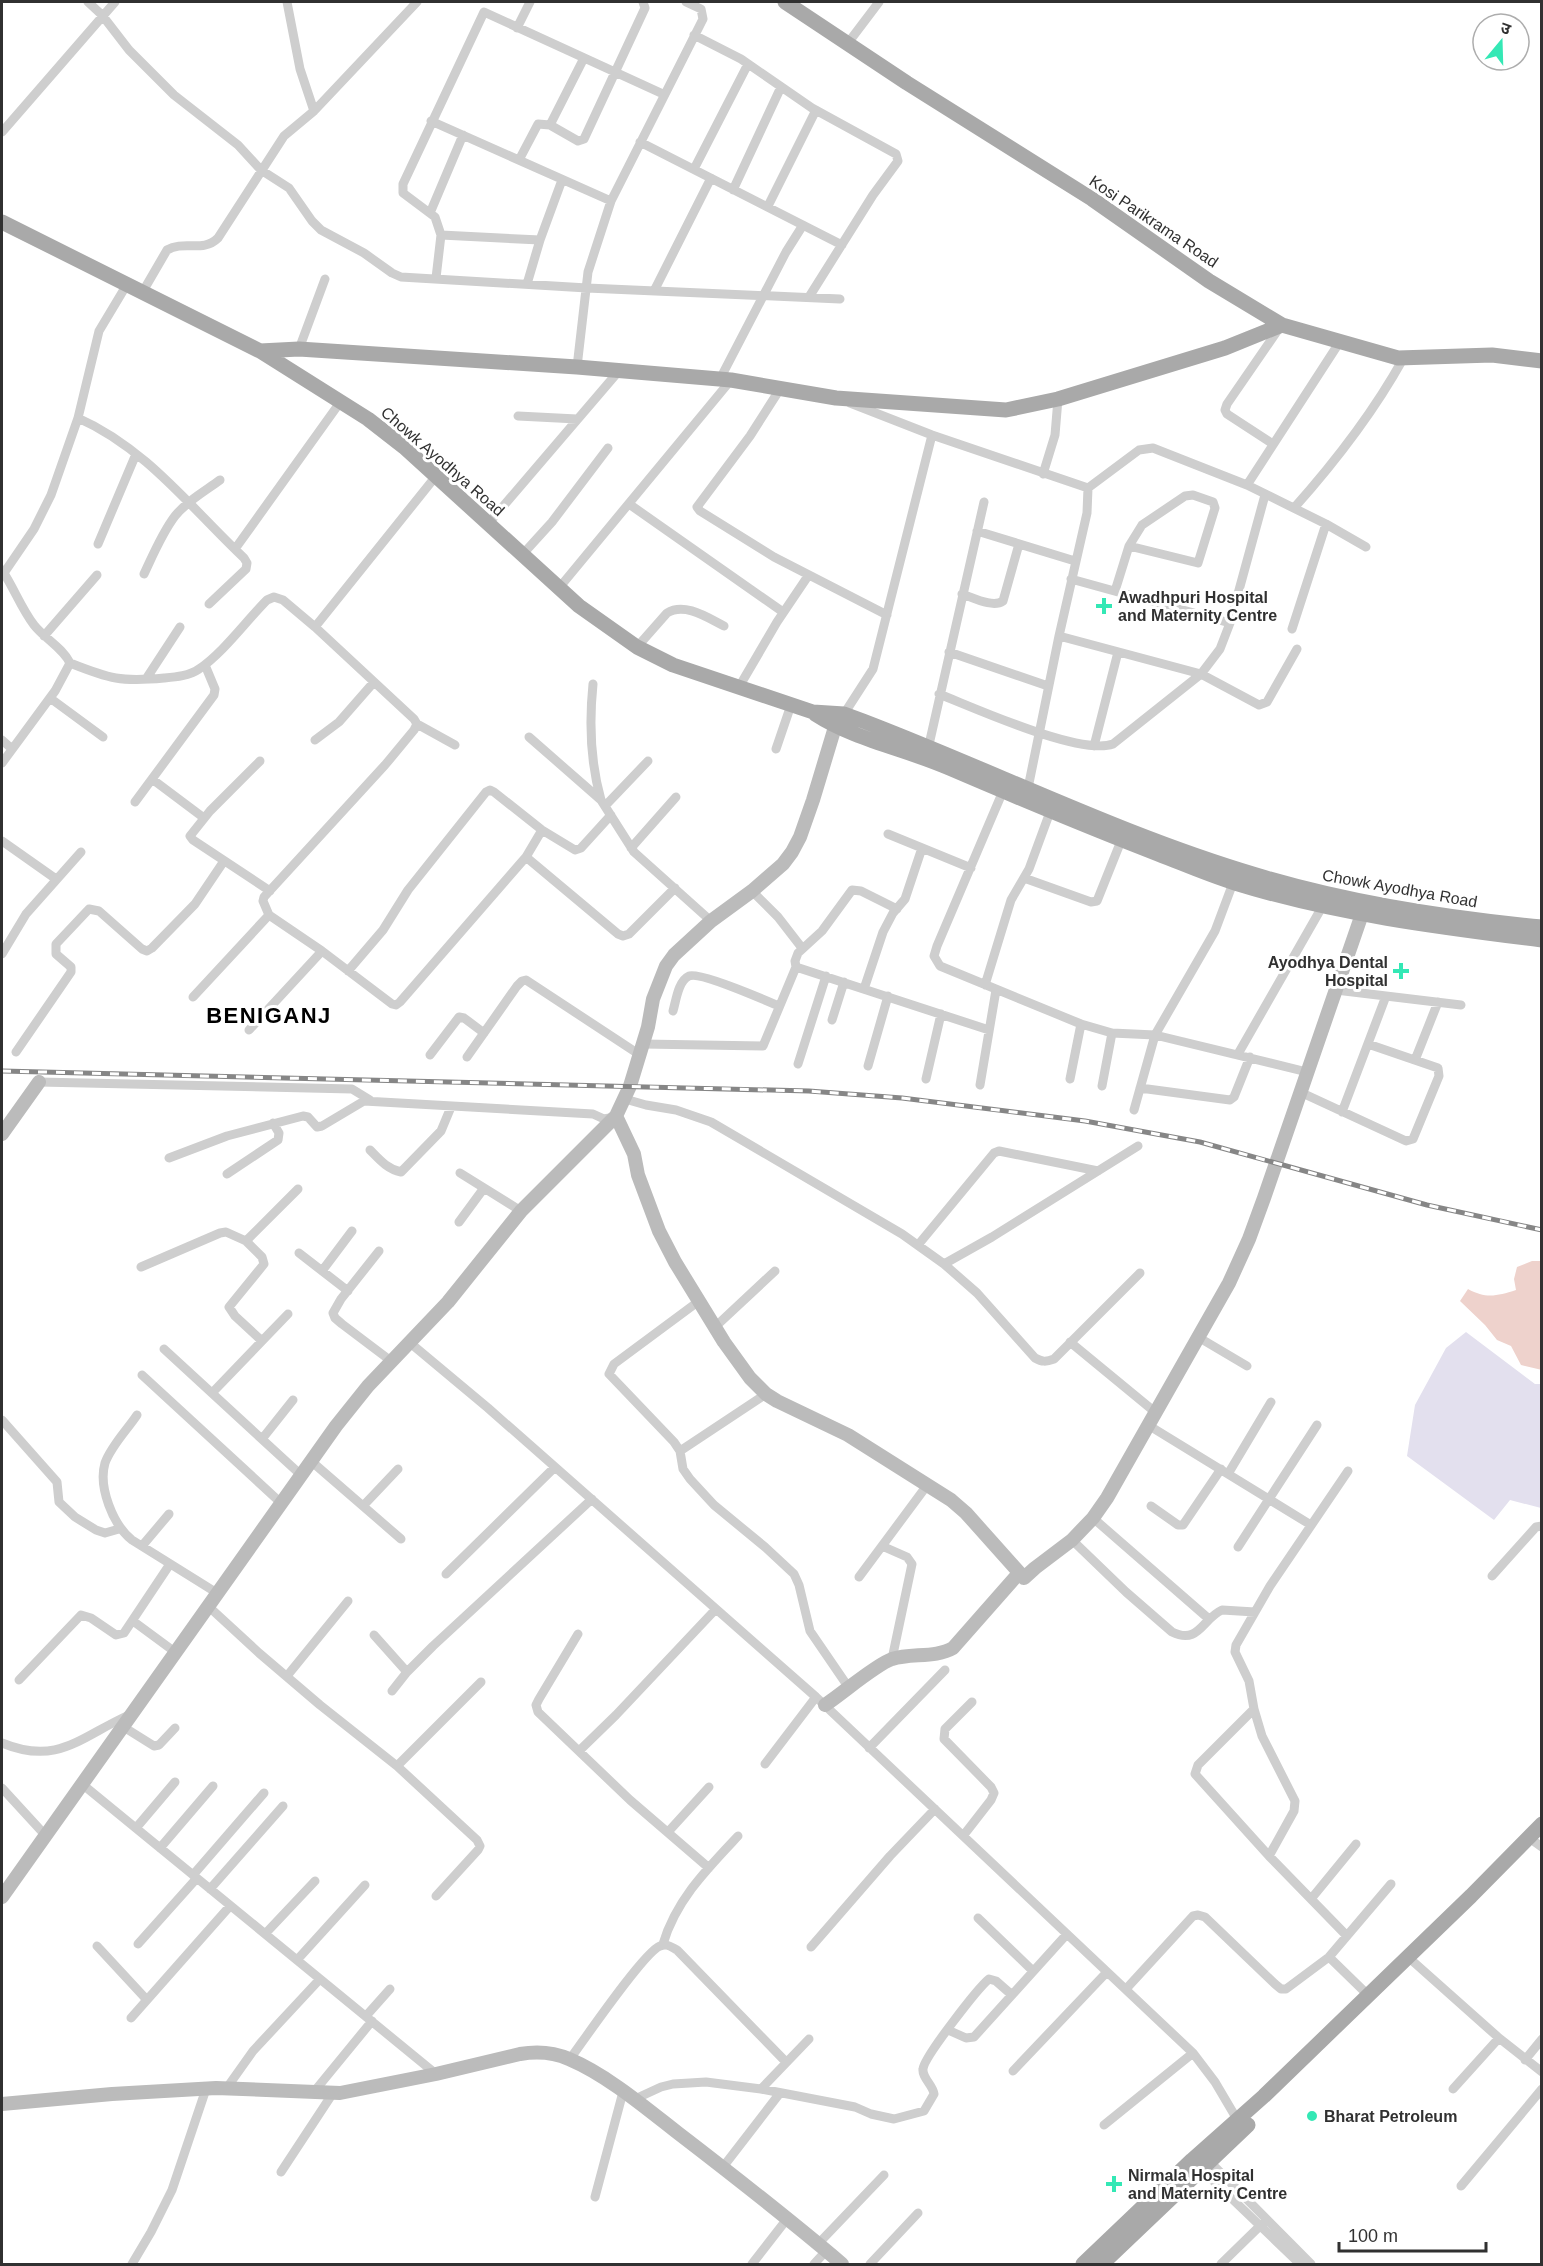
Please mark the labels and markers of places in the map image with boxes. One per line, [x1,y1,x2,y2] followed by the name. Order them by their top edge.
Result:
[1118,589,1277,624] place label: Awadhpuri Hospital and Maternity Centre
[1095,597,1113,615] marker: Awadhpuri Hospital and Maternity Centre
[1268,954,1388,989] place label: Ayodhya Dental Hospital
[1392,962,1410,980] marker: Ayodhya Dental Hospital
[1324,2108,1457,2125] place label: Bharat Petroleum
[1305,2109,1319,2123] marker: Bharat Petroleum
[1128,2167,1287,2202] place label: Nirmala Hospital and Maternity Centre
[1105,2175,1123,2193] marker: Nirmala Hospital and Maternity Centre

